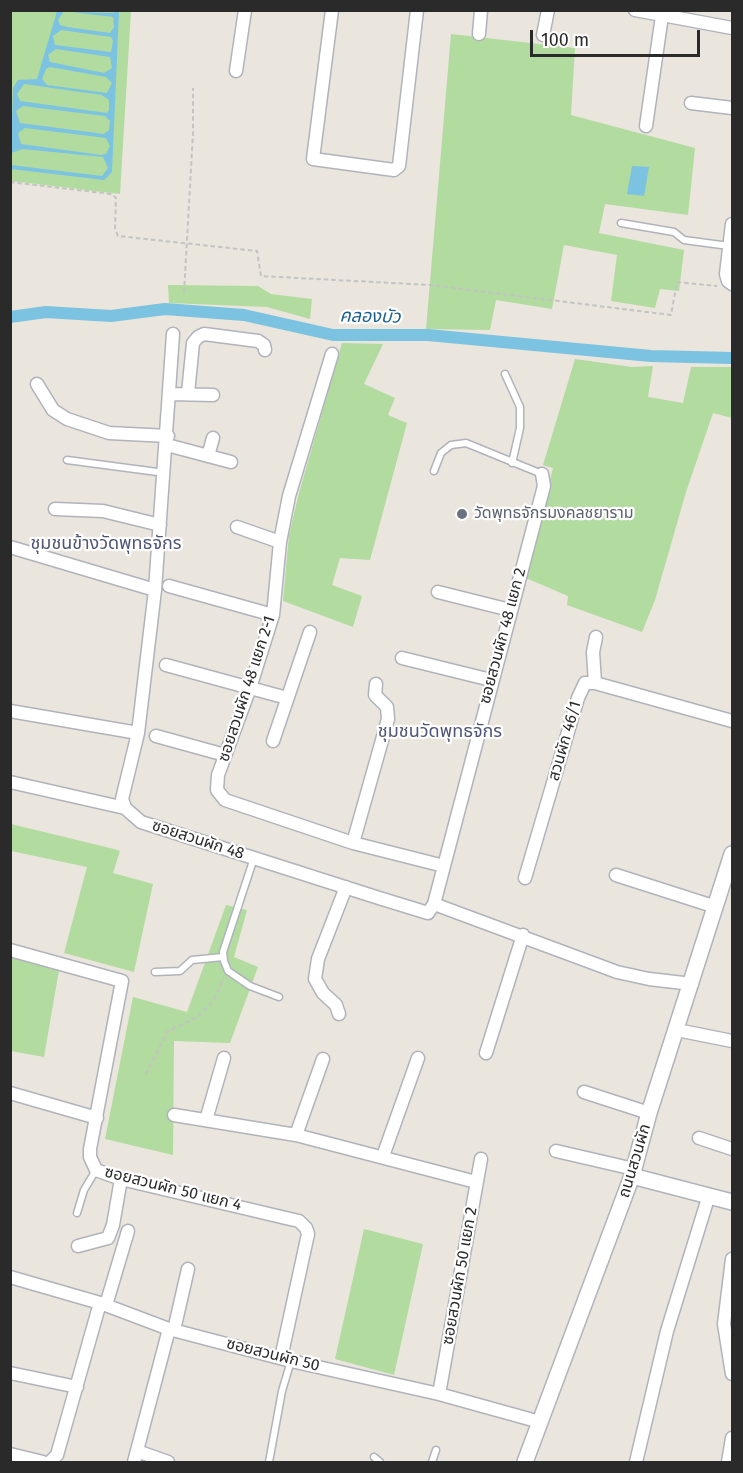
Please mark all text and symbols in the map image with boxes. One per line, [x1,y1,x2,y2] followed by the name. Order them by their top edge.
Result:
[533,18,702,56] scale bar
[541,29,589,51] text: 100 m
[339,306,401,328] water label: คลองบัว
[474,504,634,524] place label: วัดพุทธจักรมงคลชยาราม
[455,507,469,521] marker: วัดพุทธจักรมงคลชยาราม
[30,533,182,555] district label: ชุมชนข้างวัดพุทธจักร
[476,566,530,706] street label: ซอยสวนผัก 48 แยก 2
[214,614,280,764] street label: ซอยสวนผัก 48 แยก 2-1
[544,699,586,783] street label: สวนผัก 46/1
[378,721,502,743] district label: ชุมชนวัดพุทธจักร
[149,816,247,864] street label: ซอยสวนผัก 48
[615,1122,655,1200] street label: ถนนสวนผัก
[103,1163,243,1215] street label: ซอยสวนผัก 50 แยก 4
[438,1206,482,1346] street label: ซอยสวนผัก 50 แยก 2
[224,1334,322,1376] street label: ซอยสวนผัก 50

